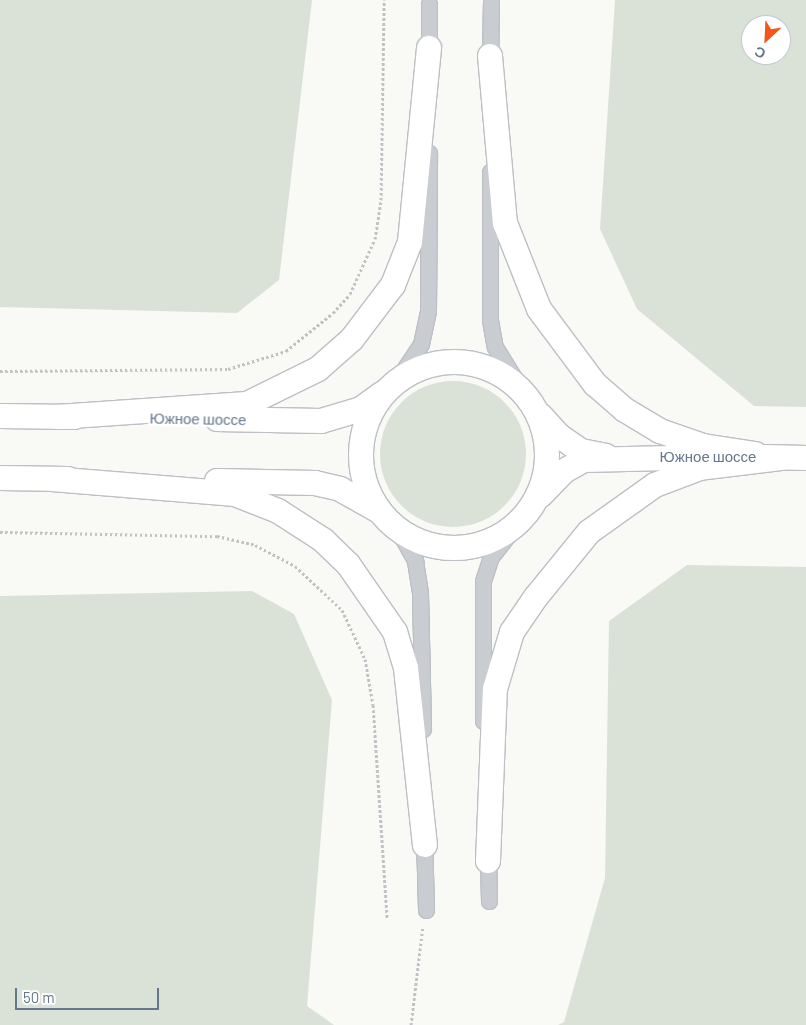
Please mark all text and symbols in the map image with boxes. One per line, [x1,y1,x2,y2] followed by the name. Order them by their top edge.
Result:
[741,15,791,65] north arrow
[752,43,768,63] text: С
[149,409,247,429] street label: Южное шоссе
[660,448,756,466] street label: Южное шоссе
[18,978,161,1010] scale bar
[23,988,55,1006] text: 50 m

